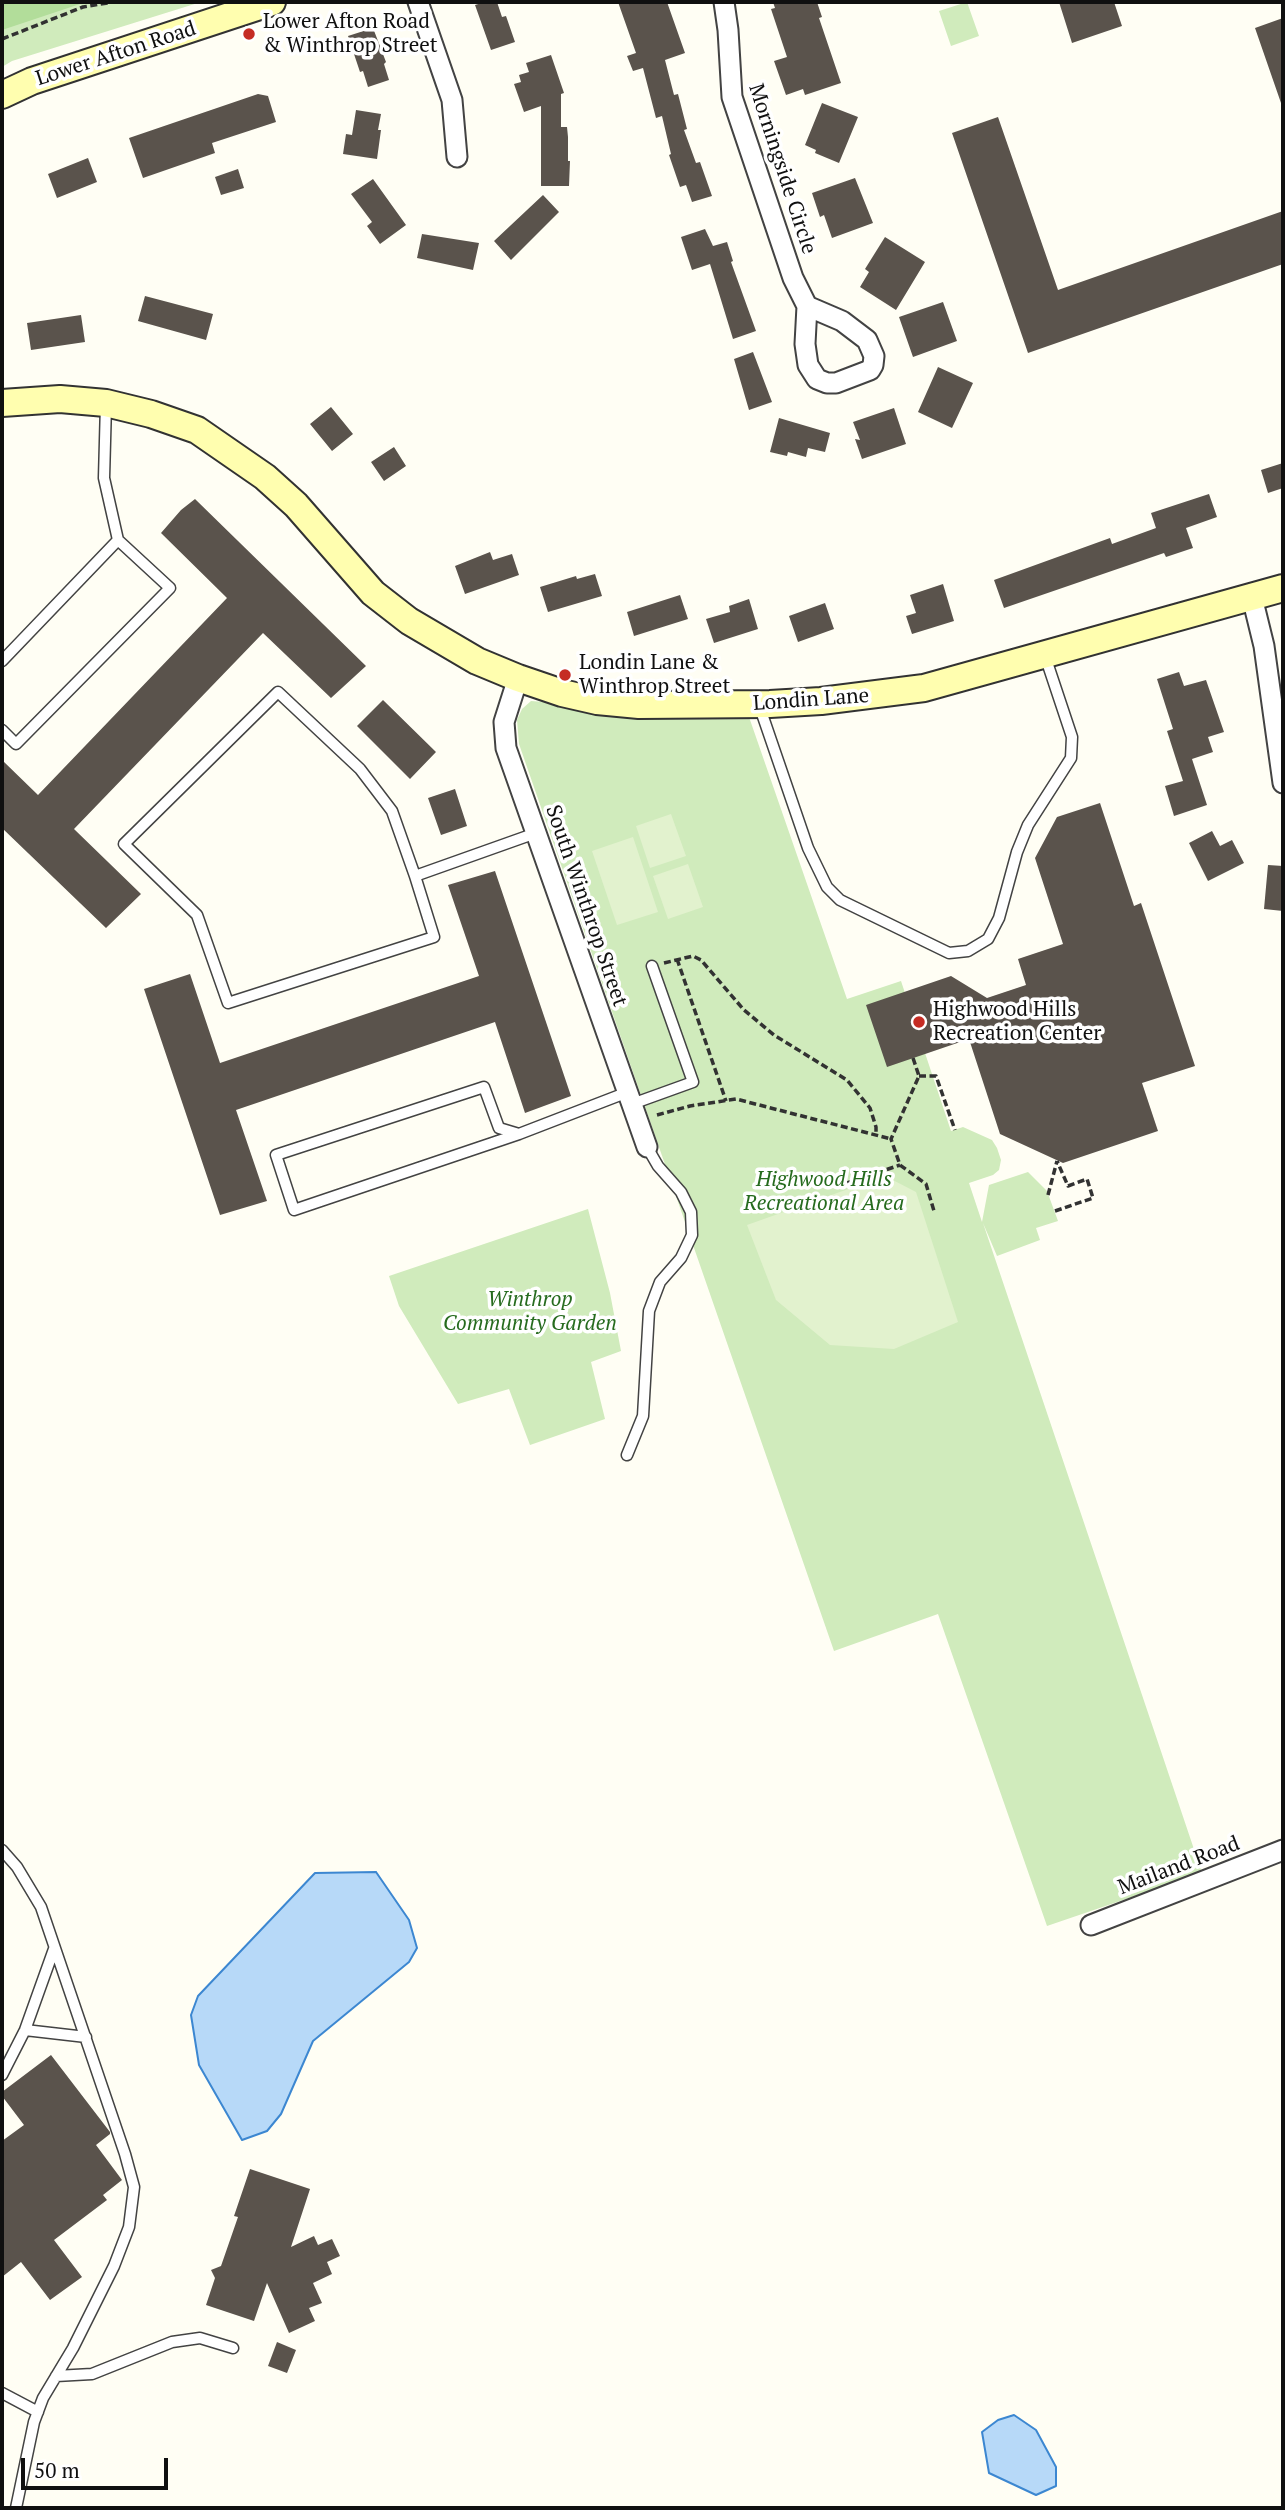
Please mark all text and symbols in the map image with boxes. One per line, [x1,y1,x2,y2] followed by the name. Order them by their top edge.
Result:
[263,9,438,59] place label: Lower Afton Road & Winthrop Street
[33,16,199,92] street label: Lower Afton Road
[241,26,257,42] marker: Lower Afton Road & Winthrop Street
[743,81,821,257] street label: Morningside Circle
[579,650,730,700] place label: Londin Lane & Winthrop Street
[557,667,573,683] marker: Londin Lane & Winthrop Street
[752,683,870,717] street label: Londin Lane
[540,802,632,1010] street label: South Winthrop Street
[933,997,1101,1047] place label: Highwood Hills Recreation Center
[911,1014,927,1030] marker: Highwood Hills Recreation Center
[744,1167,904,1217] park label: Highwood Hills Recreational Area
[443,1287,617,1337] park label: Winthrop Community Garden
[1115,1831,1243,1901] street label: Mailand Road
[24,2444,172,2488] scale bar
[34,2456,80,2484] text: 50 m

